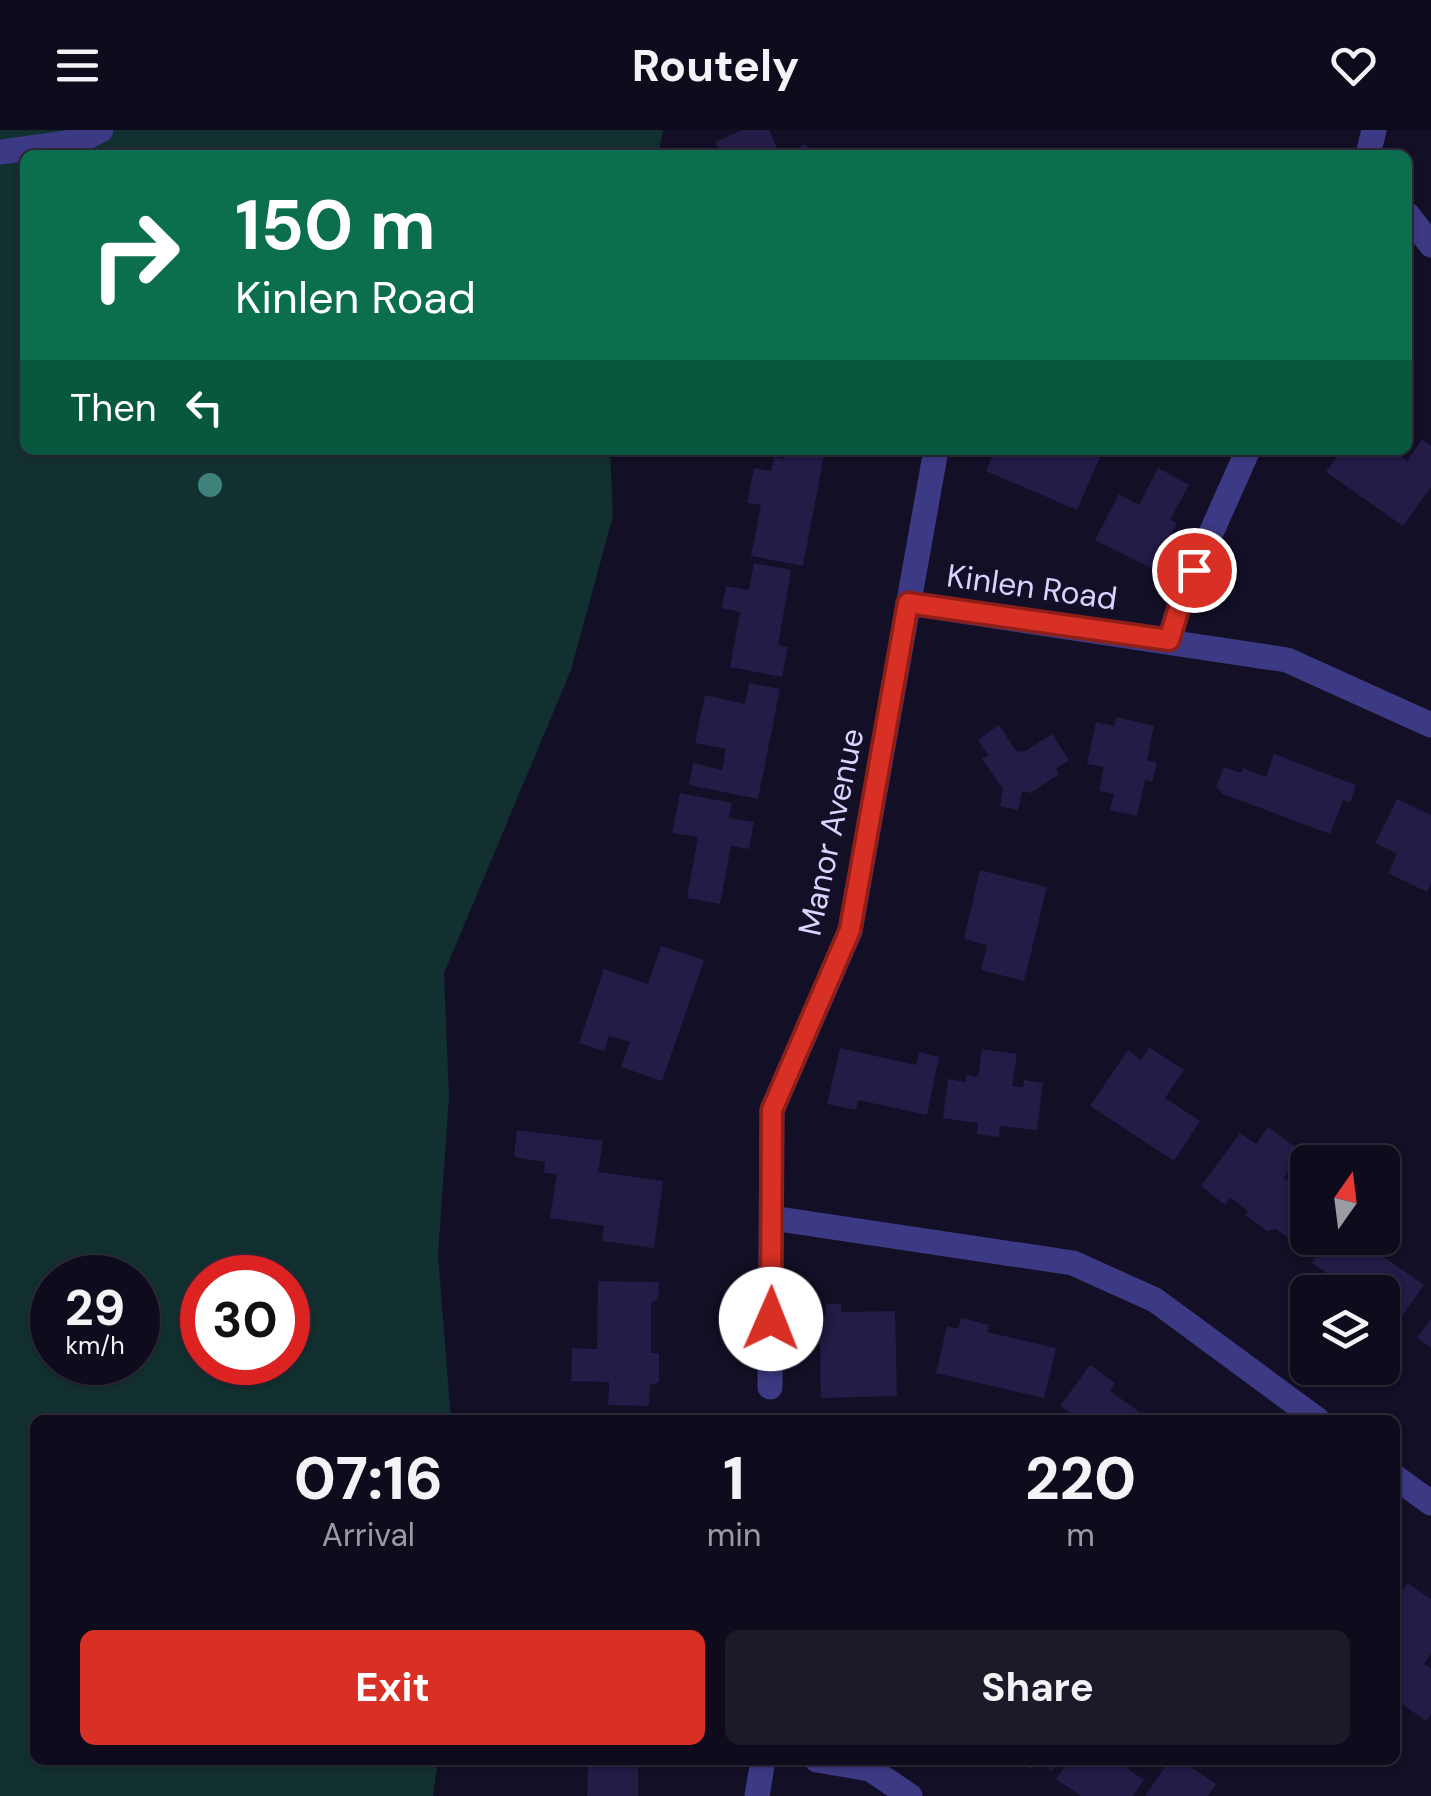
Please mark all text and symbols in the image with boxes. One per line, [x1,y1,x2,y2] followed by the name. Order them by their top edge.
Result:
[632,36,799,95] text: Routely
[50,38,105,93] icon: menu
[1326,38,1381,93] icon: heart
[235,180,436,271] text: 150 m
[70,190,200,320] icon: right
[235,268,476,327] text: Kinlen Road
[177,380,232,435] icon: left
[70,383,157,433] text: Then
[1152,528,1237,613] pin
[1167,543,1222,598] icon: arrive
[944,554,1120,620] street label: Kinlen Road
[789,725,873,939] street label: Manor Avenue
[1290,1145,1400,1255] north arrow
[1290,1145,1400,1385] map controls
[180,1255,310,1385] speed limit sign: 30
[719,1267,823,1371] position arrow
[65,1275,125,1341] text: 29
[1290,1275,1400,1385] button: layers
[65,1329,125,1362] text: km/h
[294,1439,443,1518] text: 07:16
[723,1439,745,1518] text: 1
[1025,1439,1136,1518] text: 220
[322,1514,415,1556] text: Arrival
[707,1514,761,1556] text: min
[1066,1514,1095,1556] text: m
[80,1630,705,1745] button: Exit
[725,1630,1350,1745] button: Share

